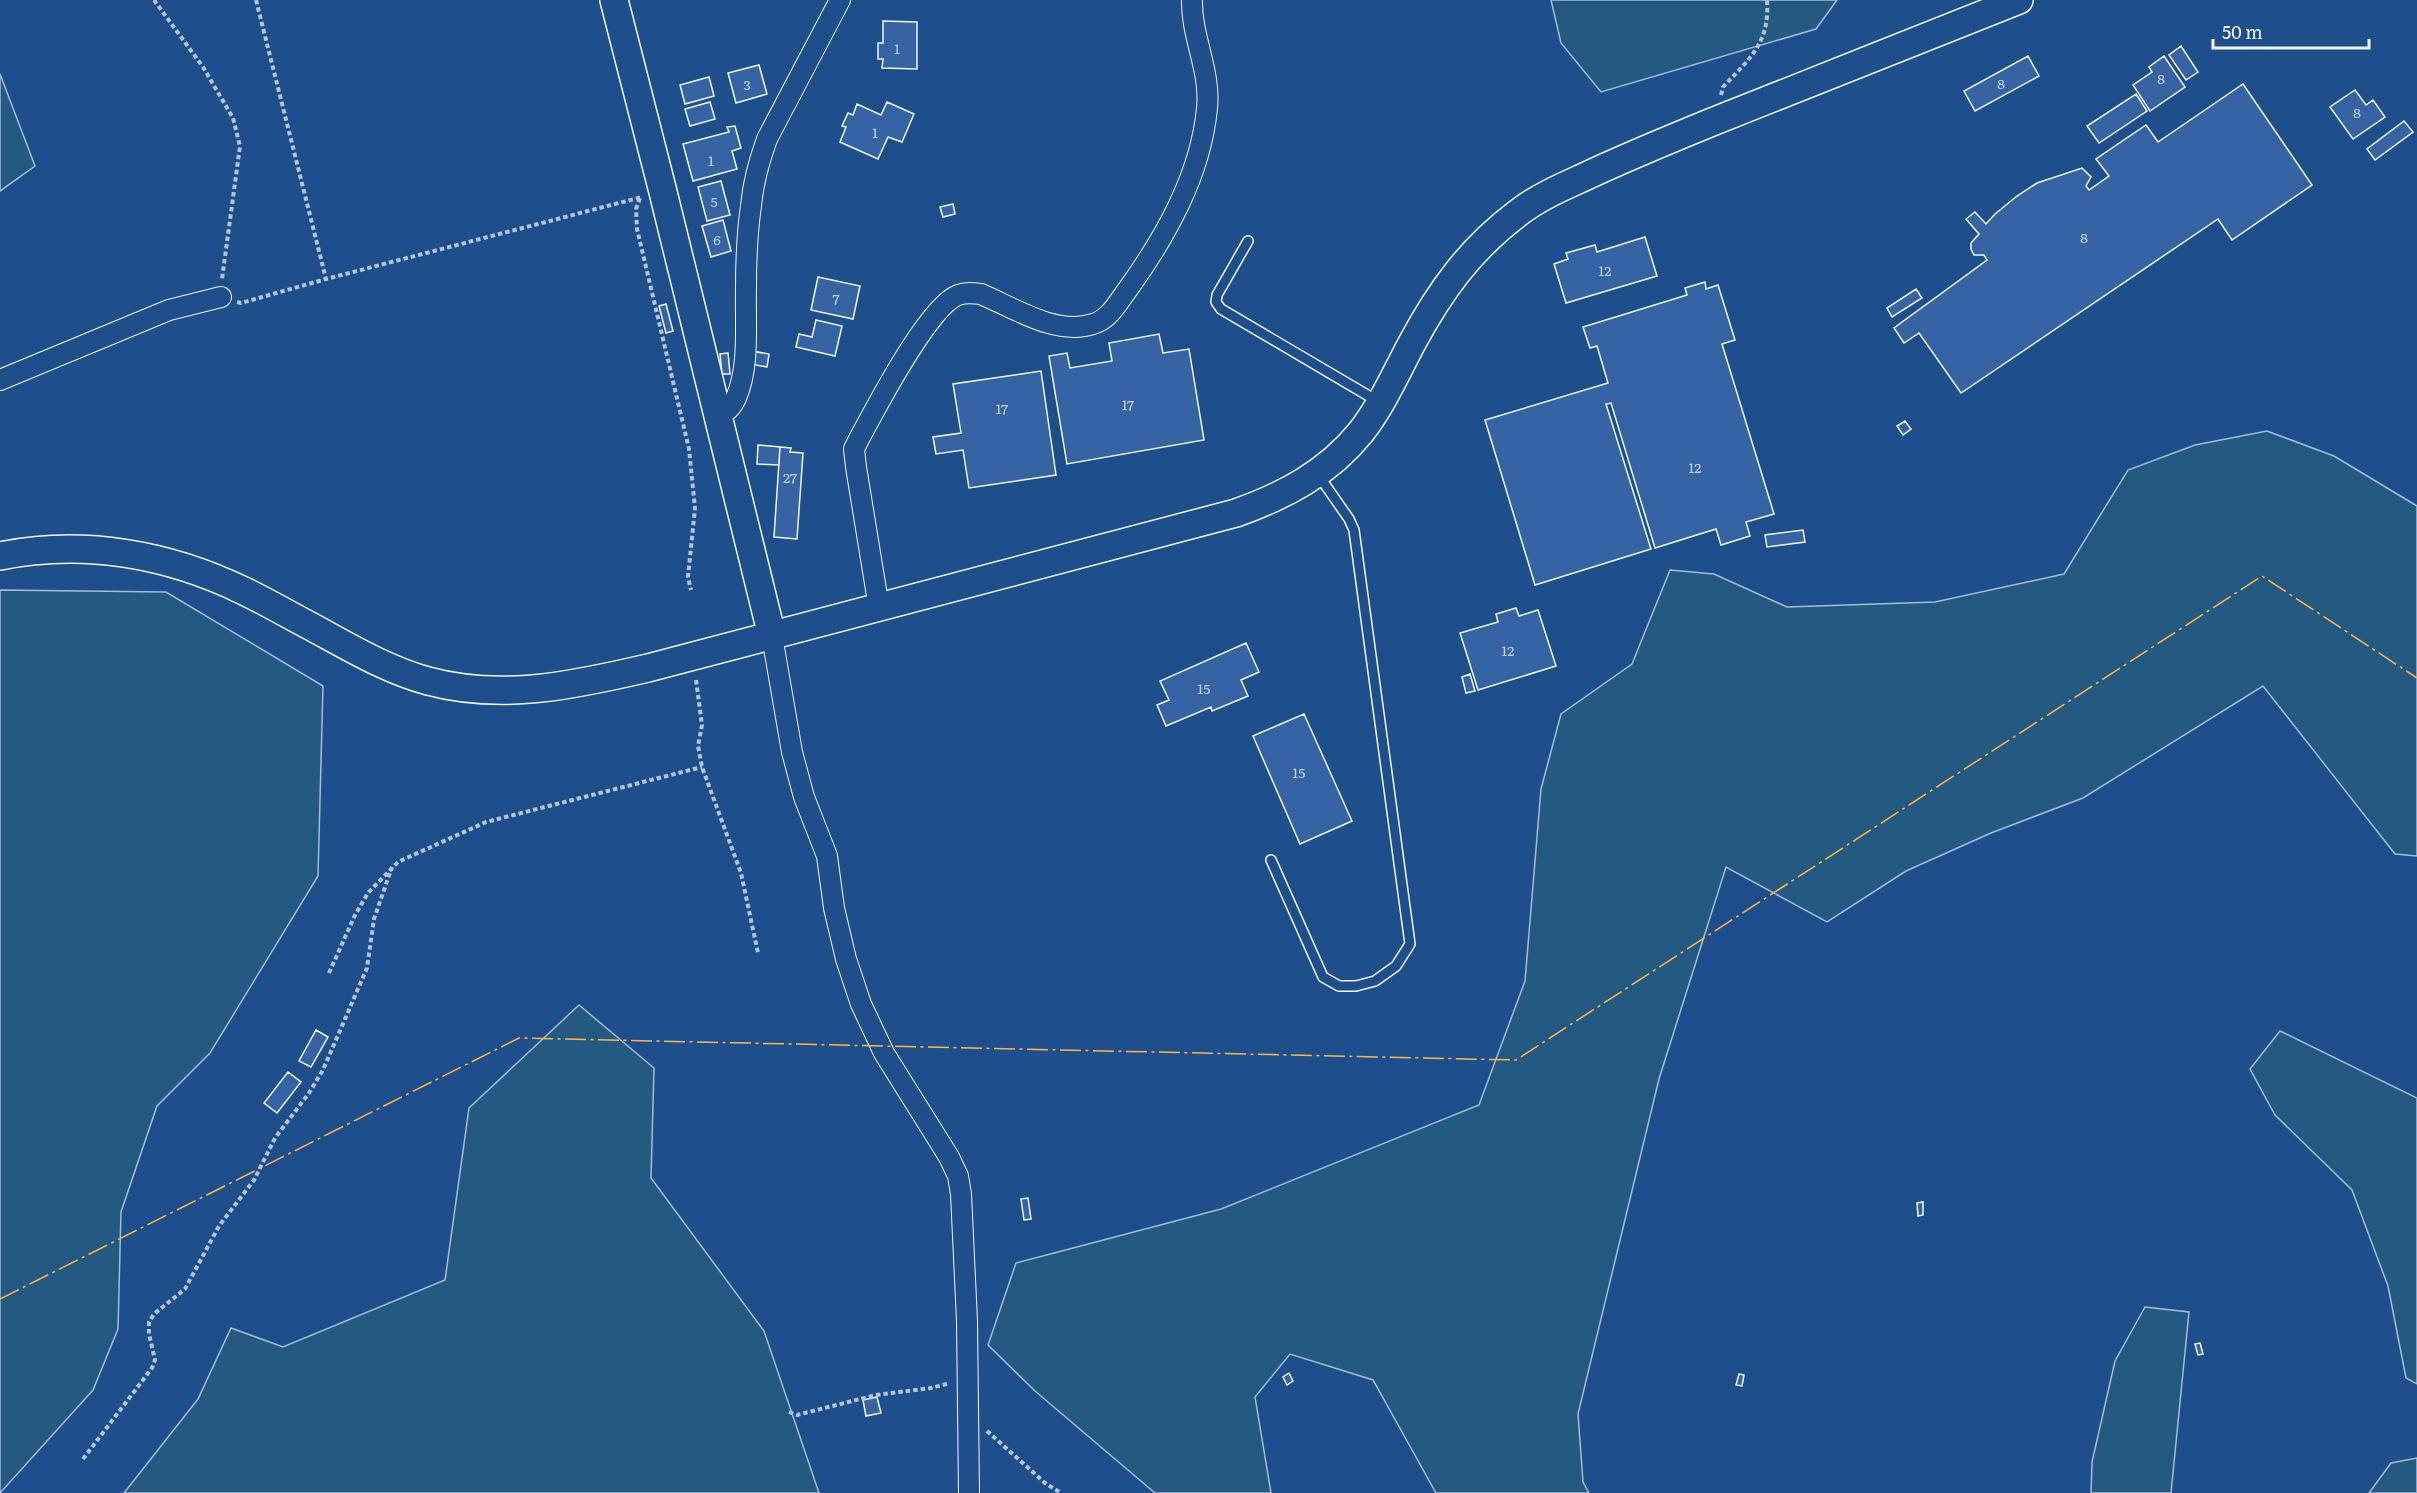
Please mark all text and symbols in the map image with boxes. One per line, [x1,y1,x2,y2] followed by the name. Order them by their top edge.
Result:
[2213,12,2369,50] scale bar
[2222,18,2263,45] text: 50 m
[894,38,900,58] house number: 1
[2157,68,2165,88] house number: 8
[1997,73,2005,93] house number: 8
[743,74,751,94] house number: 3
[2353,102,2361,122] house number: 8
[872,122,878,142] house number: 1
[708,150,714,170] house number: 1
[710,191,718,211] house number: 5
[2080,227,2088,247] house number: 8
[713,229,721,249] house number: 6
[1599,260,1611,280] house number: 12
[832,288,840,308] house number: 7
[1122,394,1134,414] house number: 17
[996,398,1008,418] house number: 17
[1689,457,1701,477] house number: 12
[783,467,797,487] house number: 27
[1502,640,1514,660] house number: 12
[1198,678,1210,698] house number: 15
[1293,762,1305,782] house number: 15

